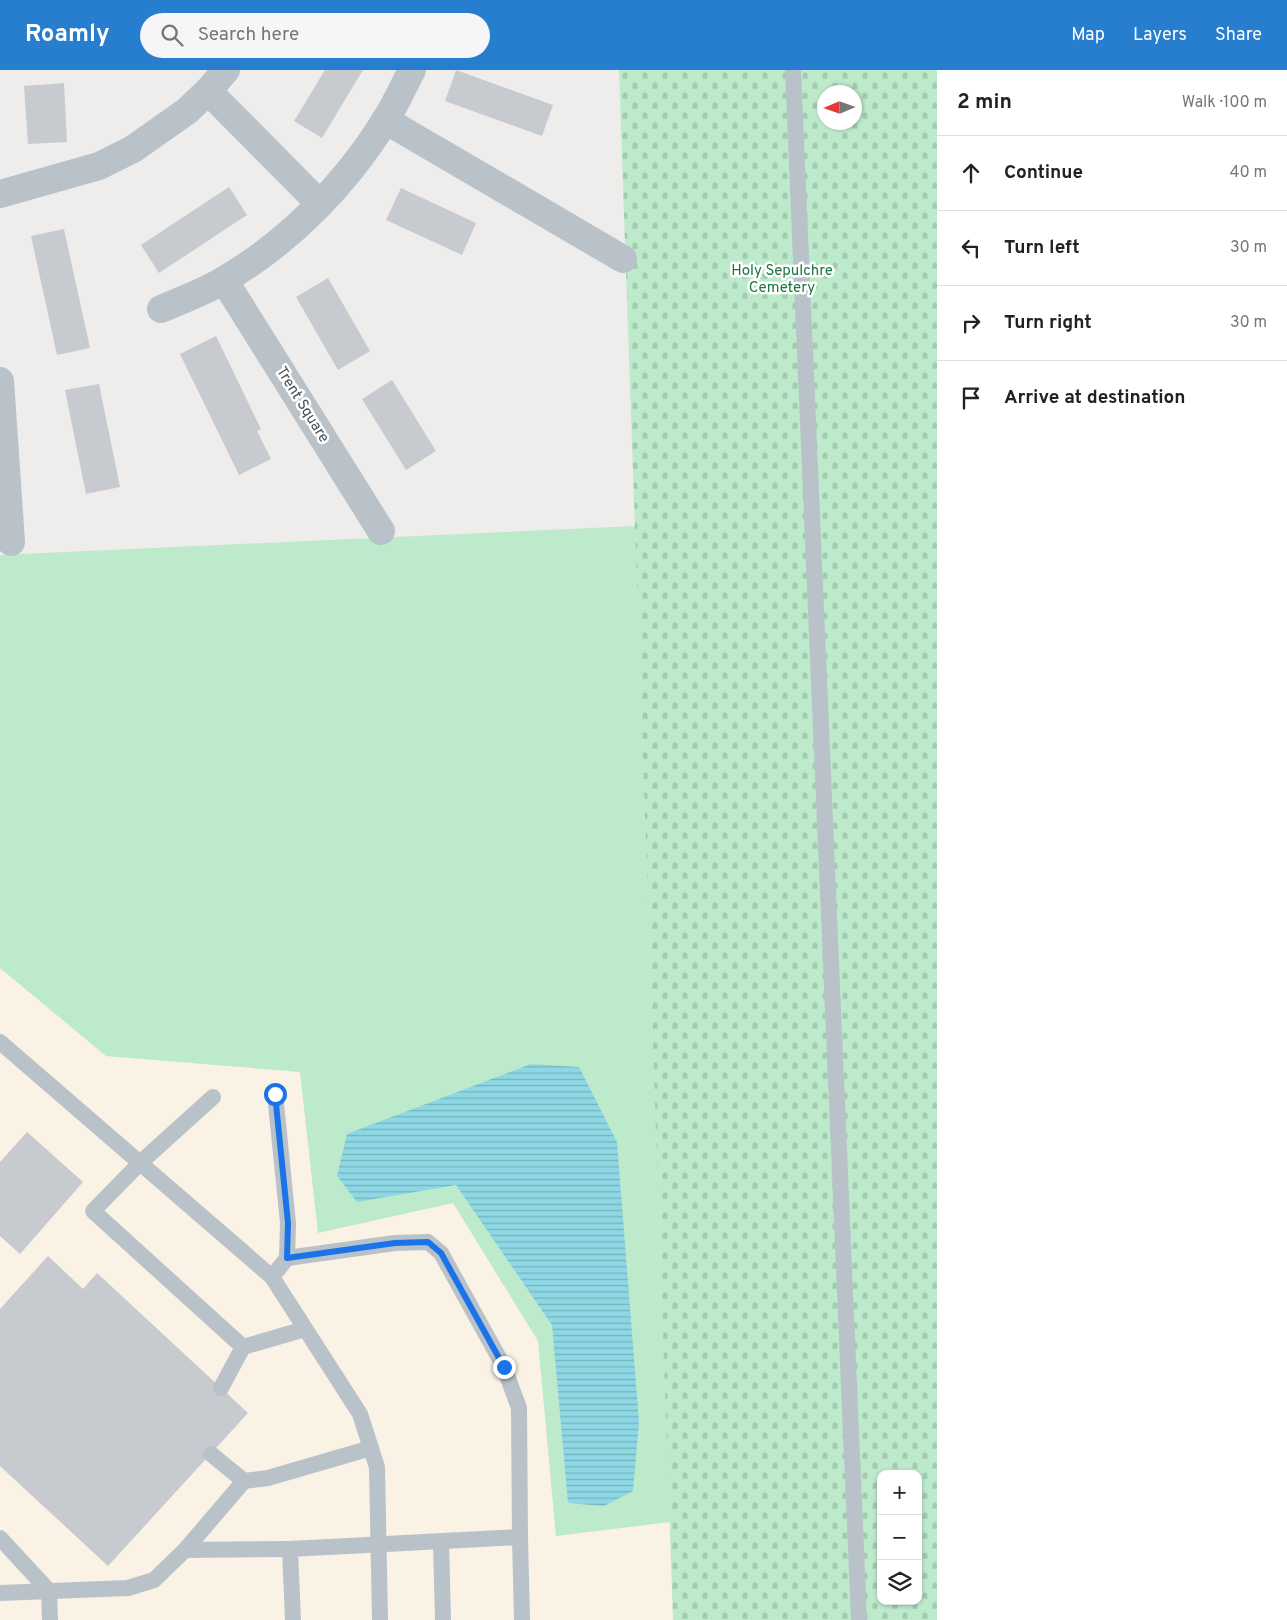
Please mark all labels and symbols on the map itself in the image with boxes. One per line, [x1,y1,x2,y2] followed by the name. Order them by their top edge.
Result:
[817,85,862,130] north arrow
[731,262,833,298] park label: Holy Sepulchre Cemetery
[271,364,333,446] street label: Trent Square
[264,1083,287,1106] route start
[493,1356,516,1379] route end

